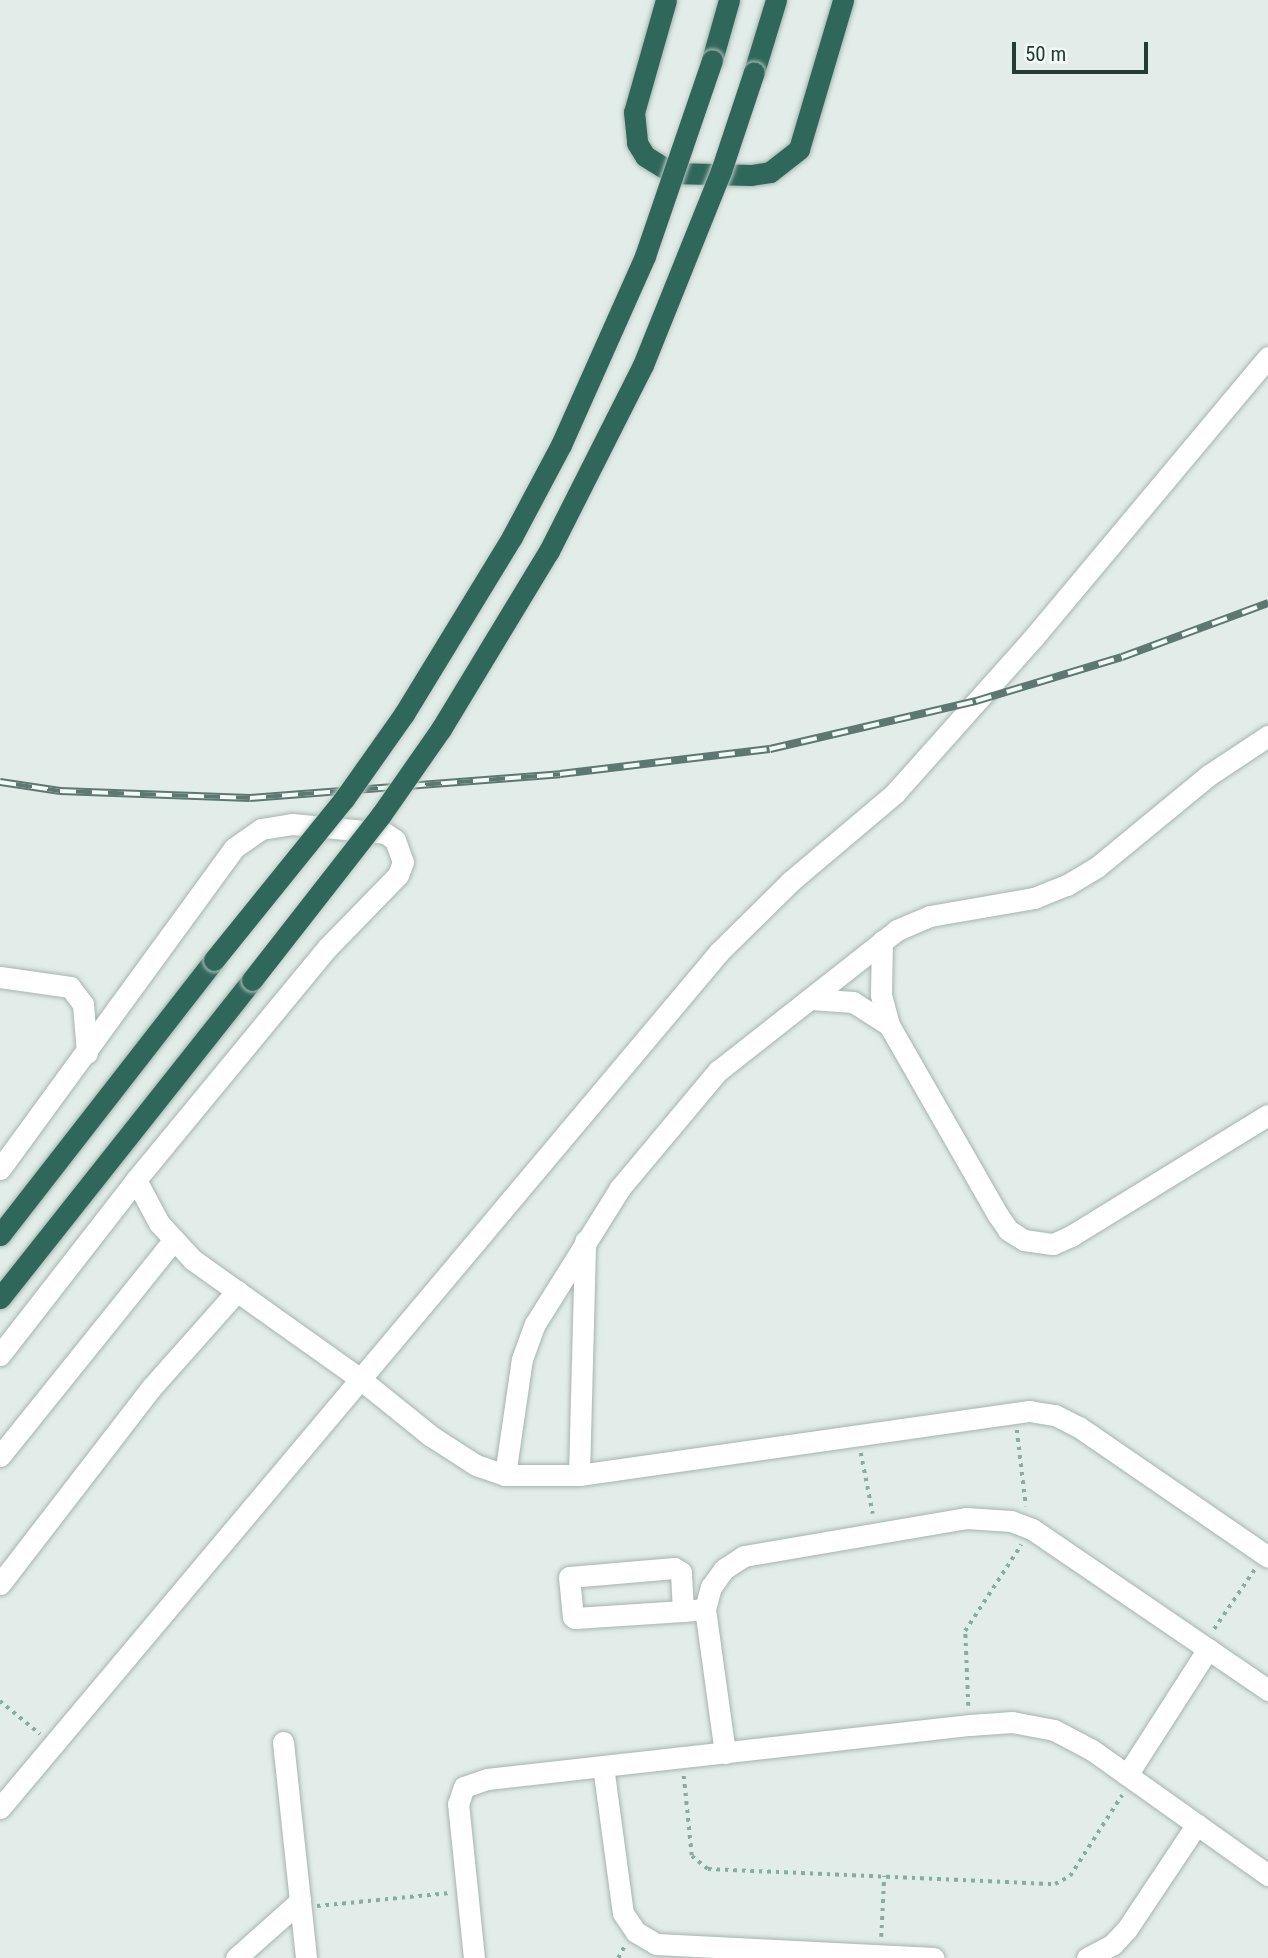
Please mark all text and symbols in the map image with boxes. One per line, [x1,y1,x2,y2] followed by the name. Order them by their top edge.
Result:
[1016,28,1152,72] scale bar
[1025,42,1066,66] text: 50 m

